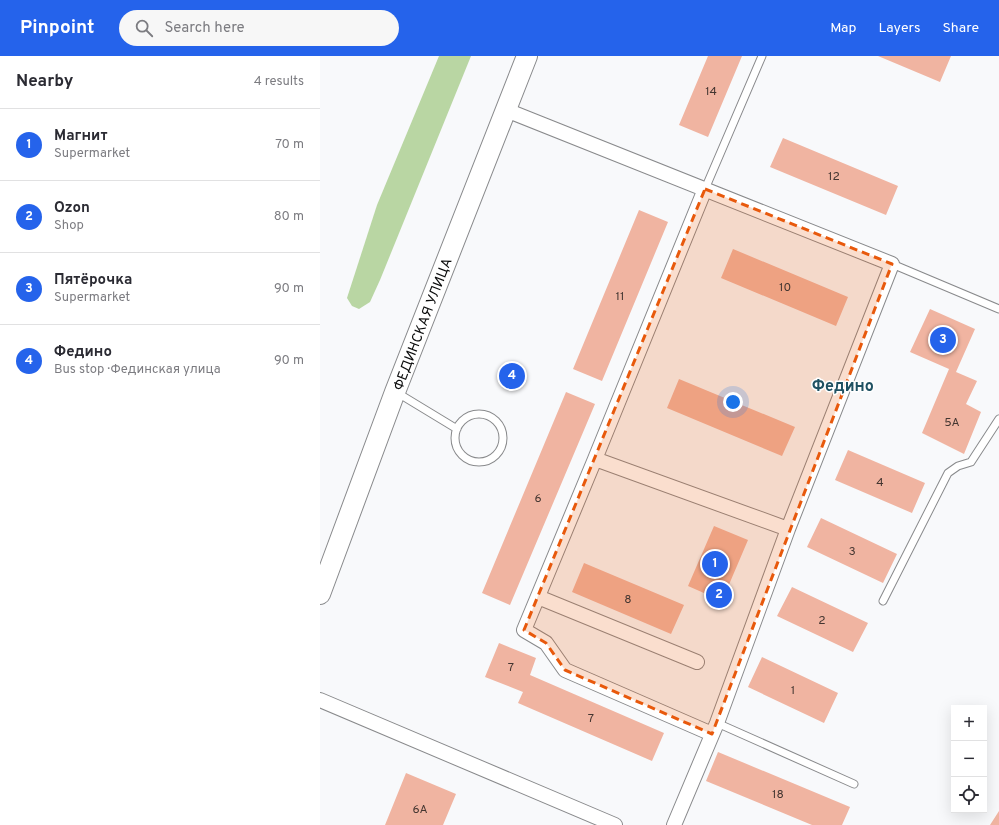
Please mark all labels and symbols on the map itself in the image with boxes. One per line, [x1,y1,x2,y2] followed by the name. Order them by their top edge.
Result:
[705,84,717,100] house number: 14
[828,169,840,185] house number: 12
[390,256,456,393] street label: ФЕДИНСКАЯ УЛИЦА
[779,280,791,296] house number: 10
[616,289,624,305] house number: 11
[930,325,956,355] pin: 3
[499,361,525,391] pin: 4
[812,377,874,397] district label: Федино
[723,392,743,412] your location
[944,415,960,431] house number: 5А
[876,475,884,491] house number: 4
[534,491,542,507] house number: 6
[848,544,856,560] house number: 3
[702,549,728,579] pin: 1
[706,580,732,610] pin: 2
[624,592,632,608] house number: 8
[818,613,826,629] house number: 2
[508,660,514,676] house number: 7
[791,683,795,699] house number: 1
[588,711,594,727] house number: 7
[772,787,784,803] house number: 18
[412,802,428,818] house number: 6А

